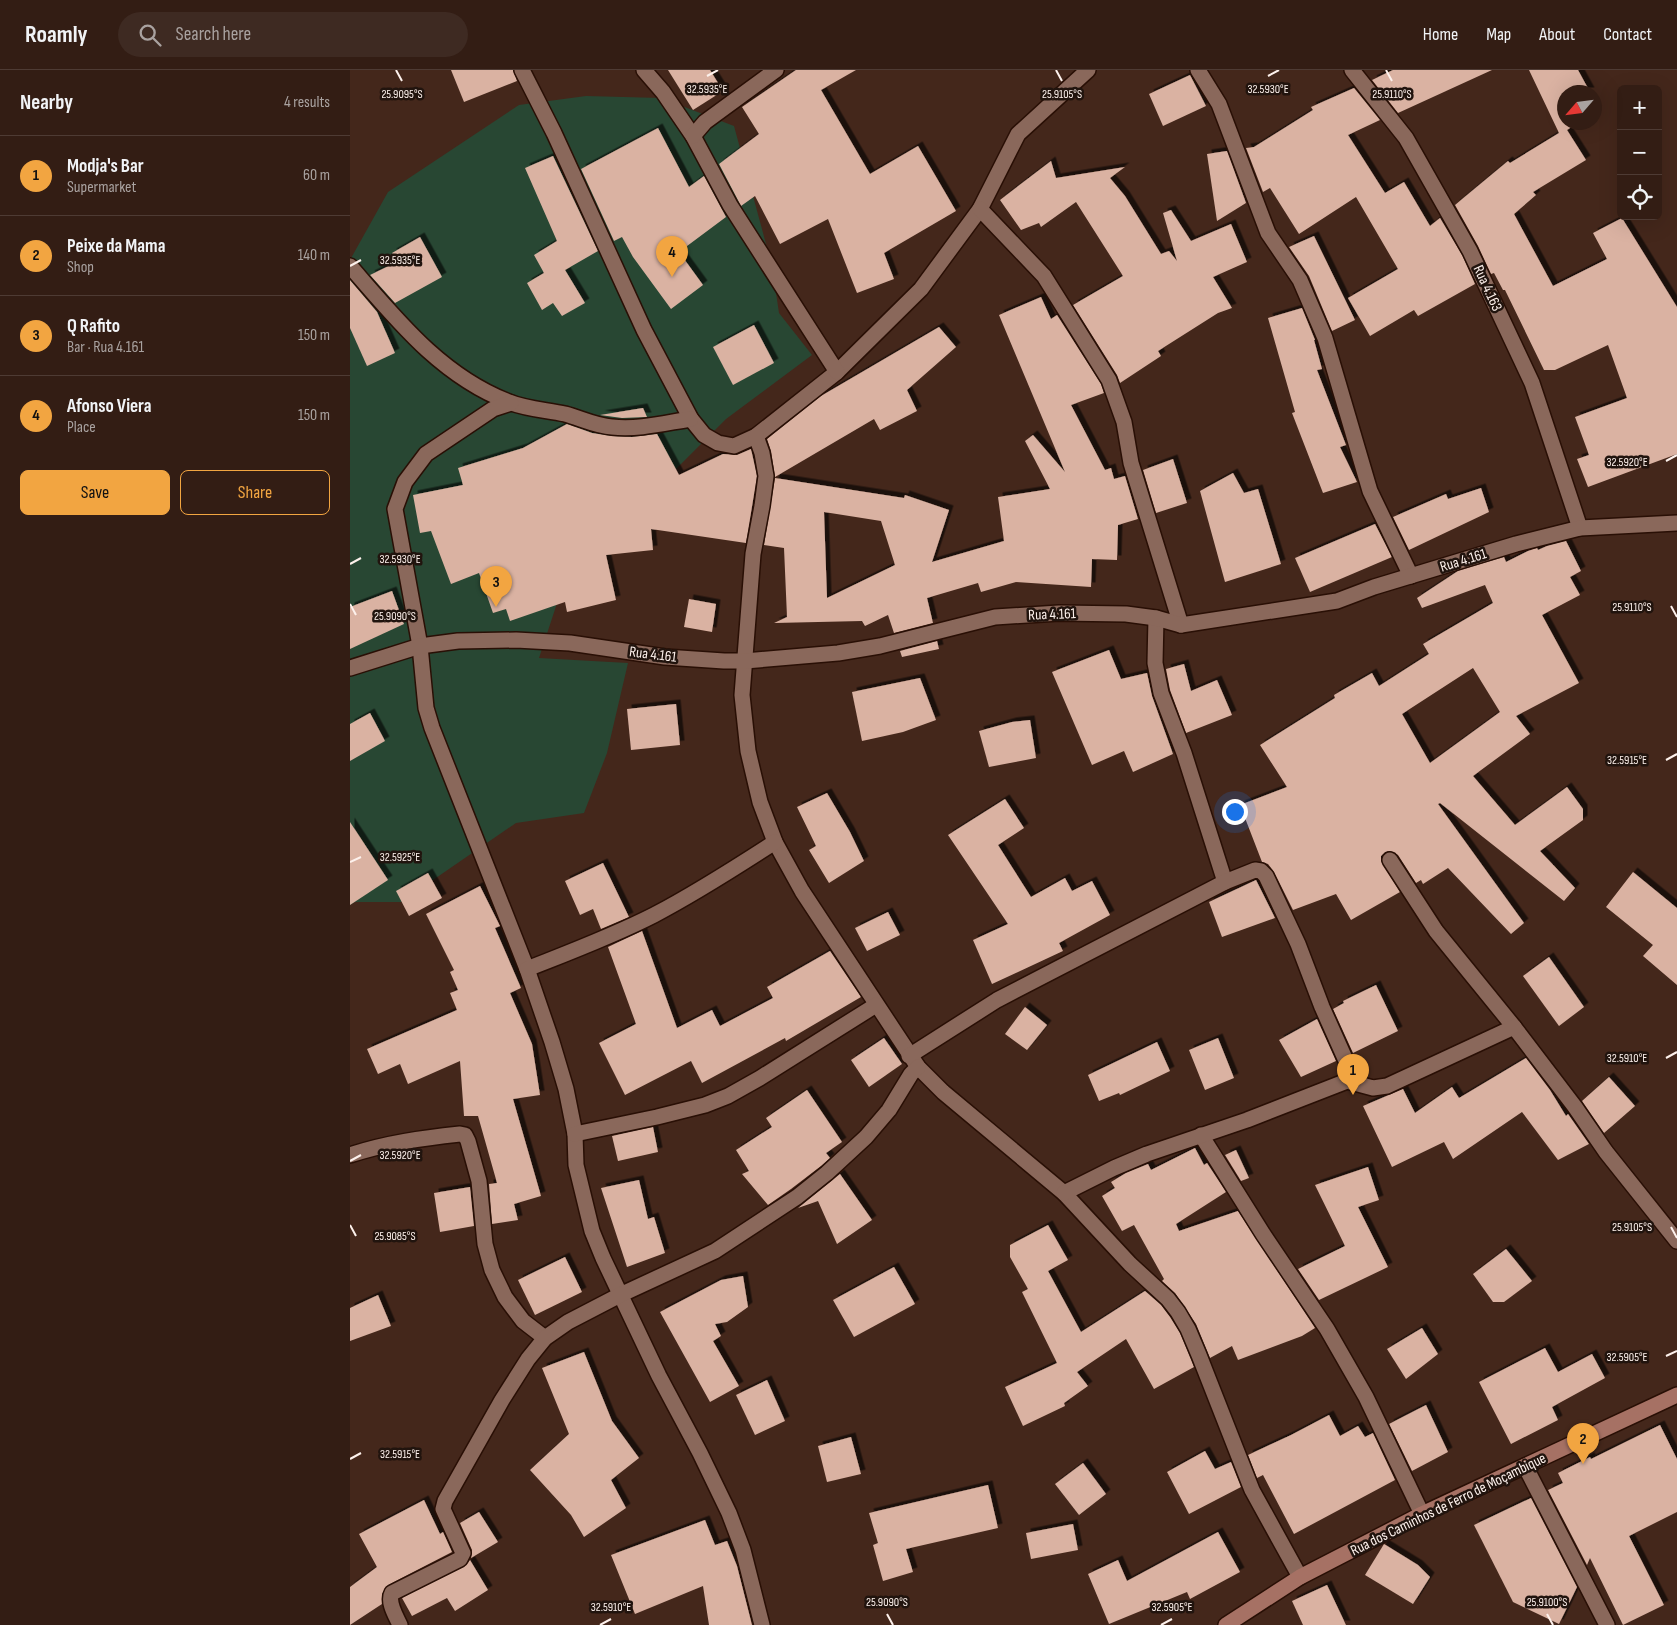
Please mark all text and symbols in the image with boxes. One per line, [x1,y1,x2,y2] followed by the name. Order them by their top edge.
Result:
[118,12,468,57] search box
[25,20,88,49] text: Roamly
[136,21,164,49] icon: search
[176,23,251,46] text: Search here
[1423,24,1458,45] text: Home
[1486,24,1511,45] text: Map
[1539,24,1575,45] text: About
[1603,24,1652,45] text: Contact
[687,82,727,97] text: 32.5935°E
[1247,82,1289,97] text: 32.5930°E
[1557,85,1602,130] north arrow
[1617,85,1662,220] map controls
[1617,85,1662,130] button: +
[381,87,423,102] text: 25.9095°S
[1042,87,1082,102] text: 25.9105°S
[1372,87,1412,102] text: 25.9110°S
[20,90,73,115] text: Nearby
[284,93,330,112] text: 4 results
[1617,130,1662,175] button: −
[67,155,144,178] text: Modja's Bar
[33,166,39,185] text: 1
[303,166,330,185] text: 60 m
[1617,175,1662,220] button: locate
[67,178,136,197] text: Supermarket
[67,235,165,258] text: Peixe da Mama
[656,236,688,277] pin: 4
[32,246,40,265] text: 2
[298,246,330,265] text: 140 m
[380,253,420,268] text: 32.5935°E
[67,258,94,277] text: Shop
[1469,262,1506,314] street label: Rua 4.163
[67,315,120,338] text: Q Rafito
[32,326,40,345] text: 3
[298,326,330,345] text: 150 m
[67,338,144,357] text: Bar · Rua 4.161
[67,395,152,418] text: Afonso Viera
[32,406,40,425] text: 4
[298,406,330,425] text: 150 m
[67,418,96,437] text: Place
[1606,455,1648,470] text: 32.5920°E
[20,470,170,515] button: Save
[180,470,330,515] button: Share
[1438,544,1489,577] street label: Rua 4.161
[379,552,421,567] text: 32.5930°E
[480,566,512,607] pin: 3
[1612,600,1652,615] text: 25.9110°S
[1028,604,1077,625] street label: Rua 4.161
[374,609,416,624] text: 25.9090°S
[628,642,678,667] street label: Rua 4.161
[1607,753,1647,768] text: 32.5915°E
[1222,799,1248,825] your location
[380,850,420,865] text: 32.5925°E
[1607,1051,1647,1066] text: 32.5910°E
[1337,1054,1369,1095] pin: 1
[379,1148,421,1163] text: 32.5920°E
[1612,1220,1652,1235] text: 25.9105°S
[374,1229,416,1244] text: 25.9085°S
[1606,1350,1648,1365] text: 32.5905°E
[1567,1423,1599,1464] pin: 2
[380,1447,420,1462] text: 32.5915°E
[1347,1449,1549,1560] street label: Rua dos Caminhos de Ferro de Moçambique
[866,1595,908,1610] text: 25.9090°S
[1527,1595,1567,1610] text: 25.9100°S
[591,1600,631,1615] text: 32.5910°E
[1151,1600,1193,1615] text: 32.5905°E

